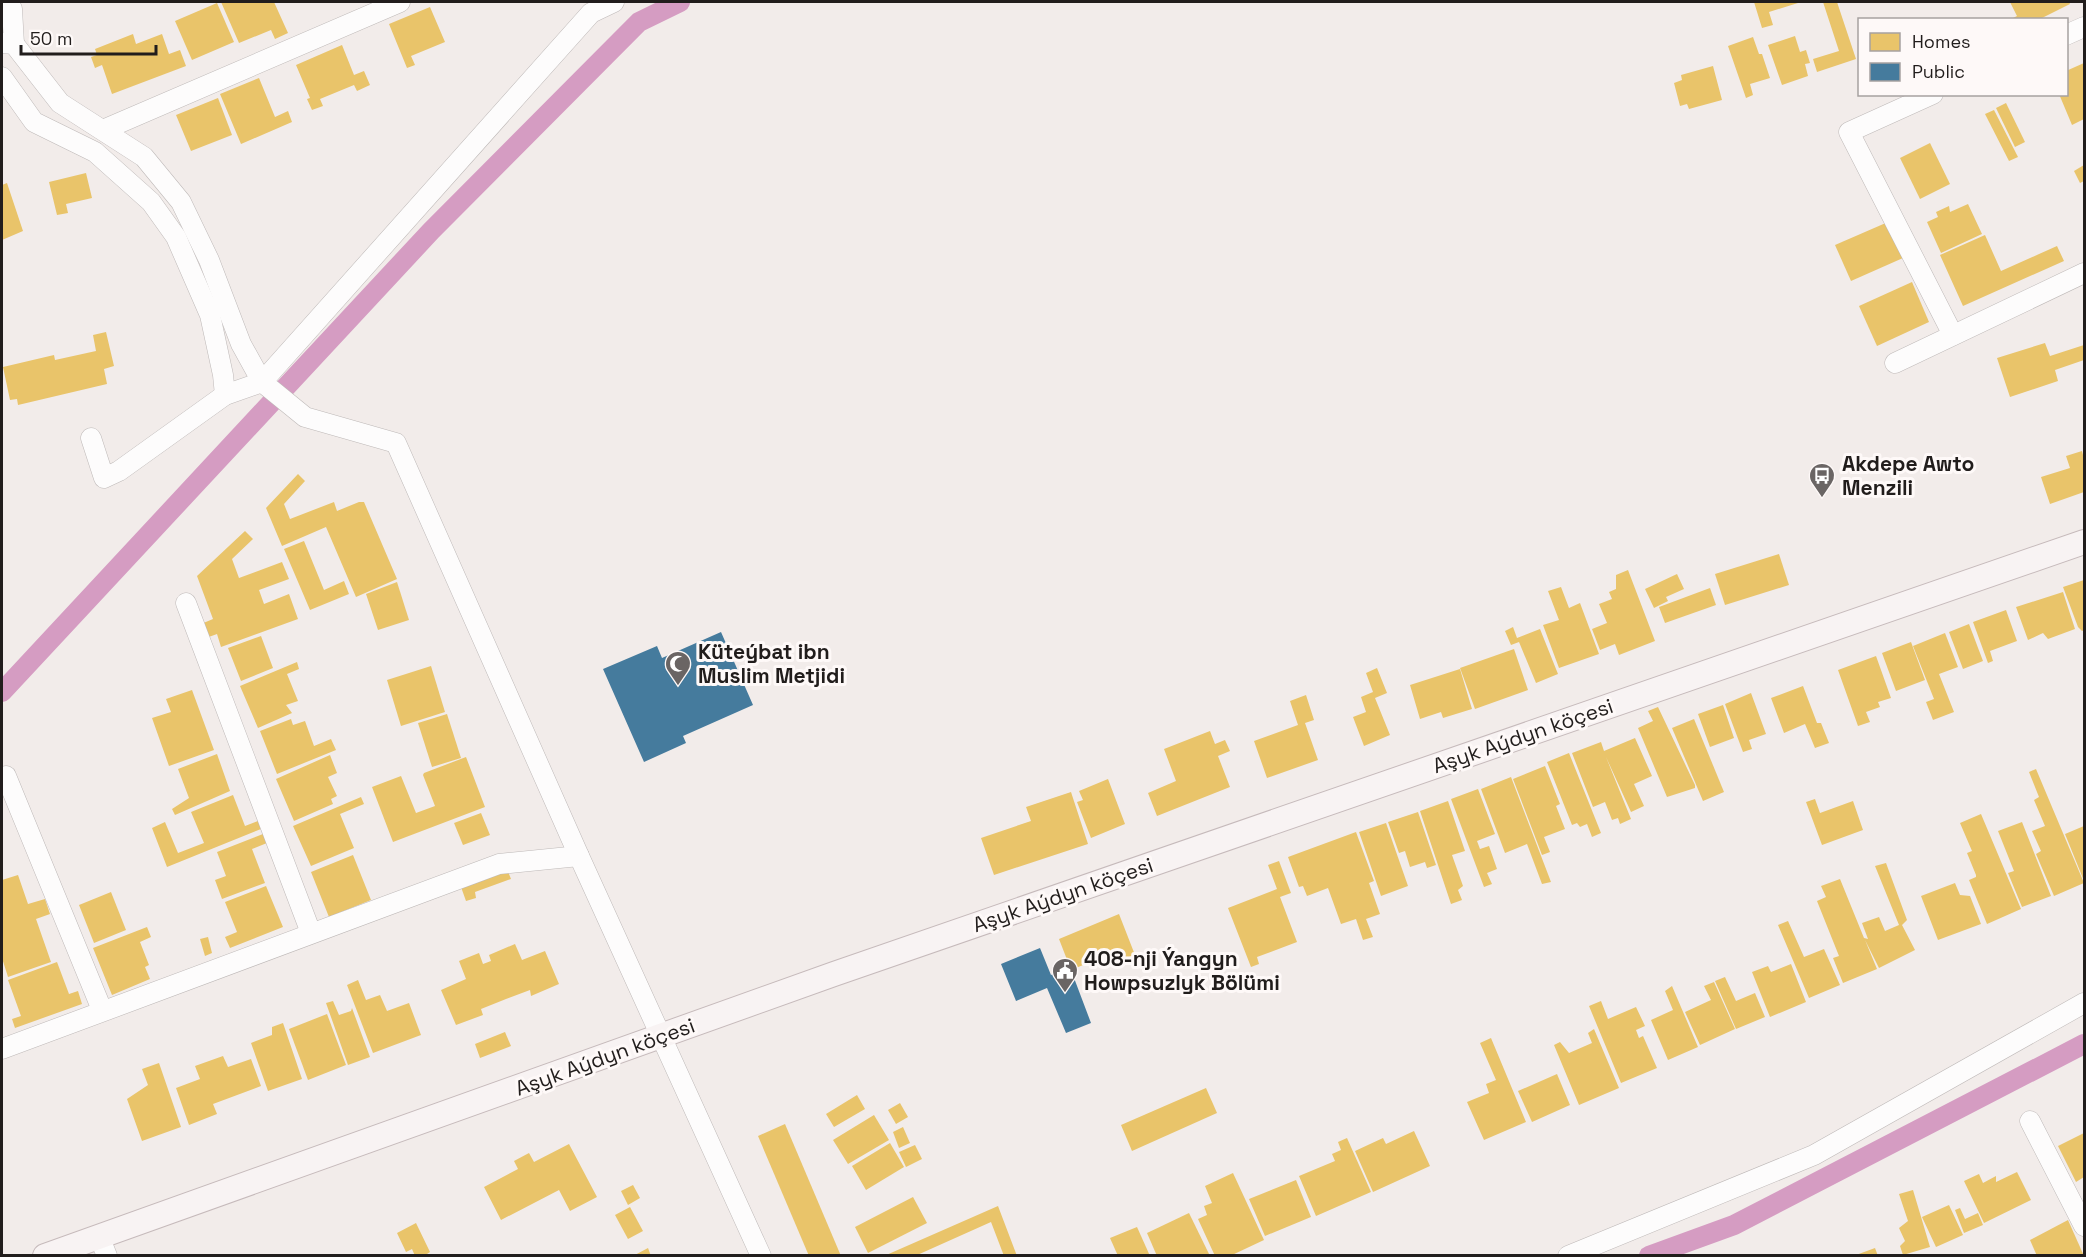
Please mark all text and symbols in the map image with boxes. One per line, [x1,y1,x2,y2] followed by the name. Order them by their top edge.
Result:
[21,18,156,56] scale bar
[1858,18,2068,96] legend
[30,27,72,50] text: 50 m
[1912,30,1971,53] text: Homes
[1912,60,1965,83] text: Public
[1842,450,1974,501] place label: Akdepe Awto Menzili
[1807,461,1837,499] bus stop icon: Akdepe Awto Menzili
[698,638,845,689] place label: Küteýbat ibn Muslim Metjidi
[663,649,693,687] mosque icon: Küteýbat ibn Muslim Metjidi
[1429,692,1617,779] street label: Aşyk Aýdyn köçesi
[969,851,1157,938] street label: Aşyk Aýdyn köçesi
[1084,945,1280,996] place label: 408-nji Ýangyn Howpsuzlyk Bölümi
[1050,956,1080,994] public building icon: 408-nji Ýangyn Howpsuzlyk Bölümi
[511,1011,698,1102] street label: Aşyk Aýdyn köçesi

